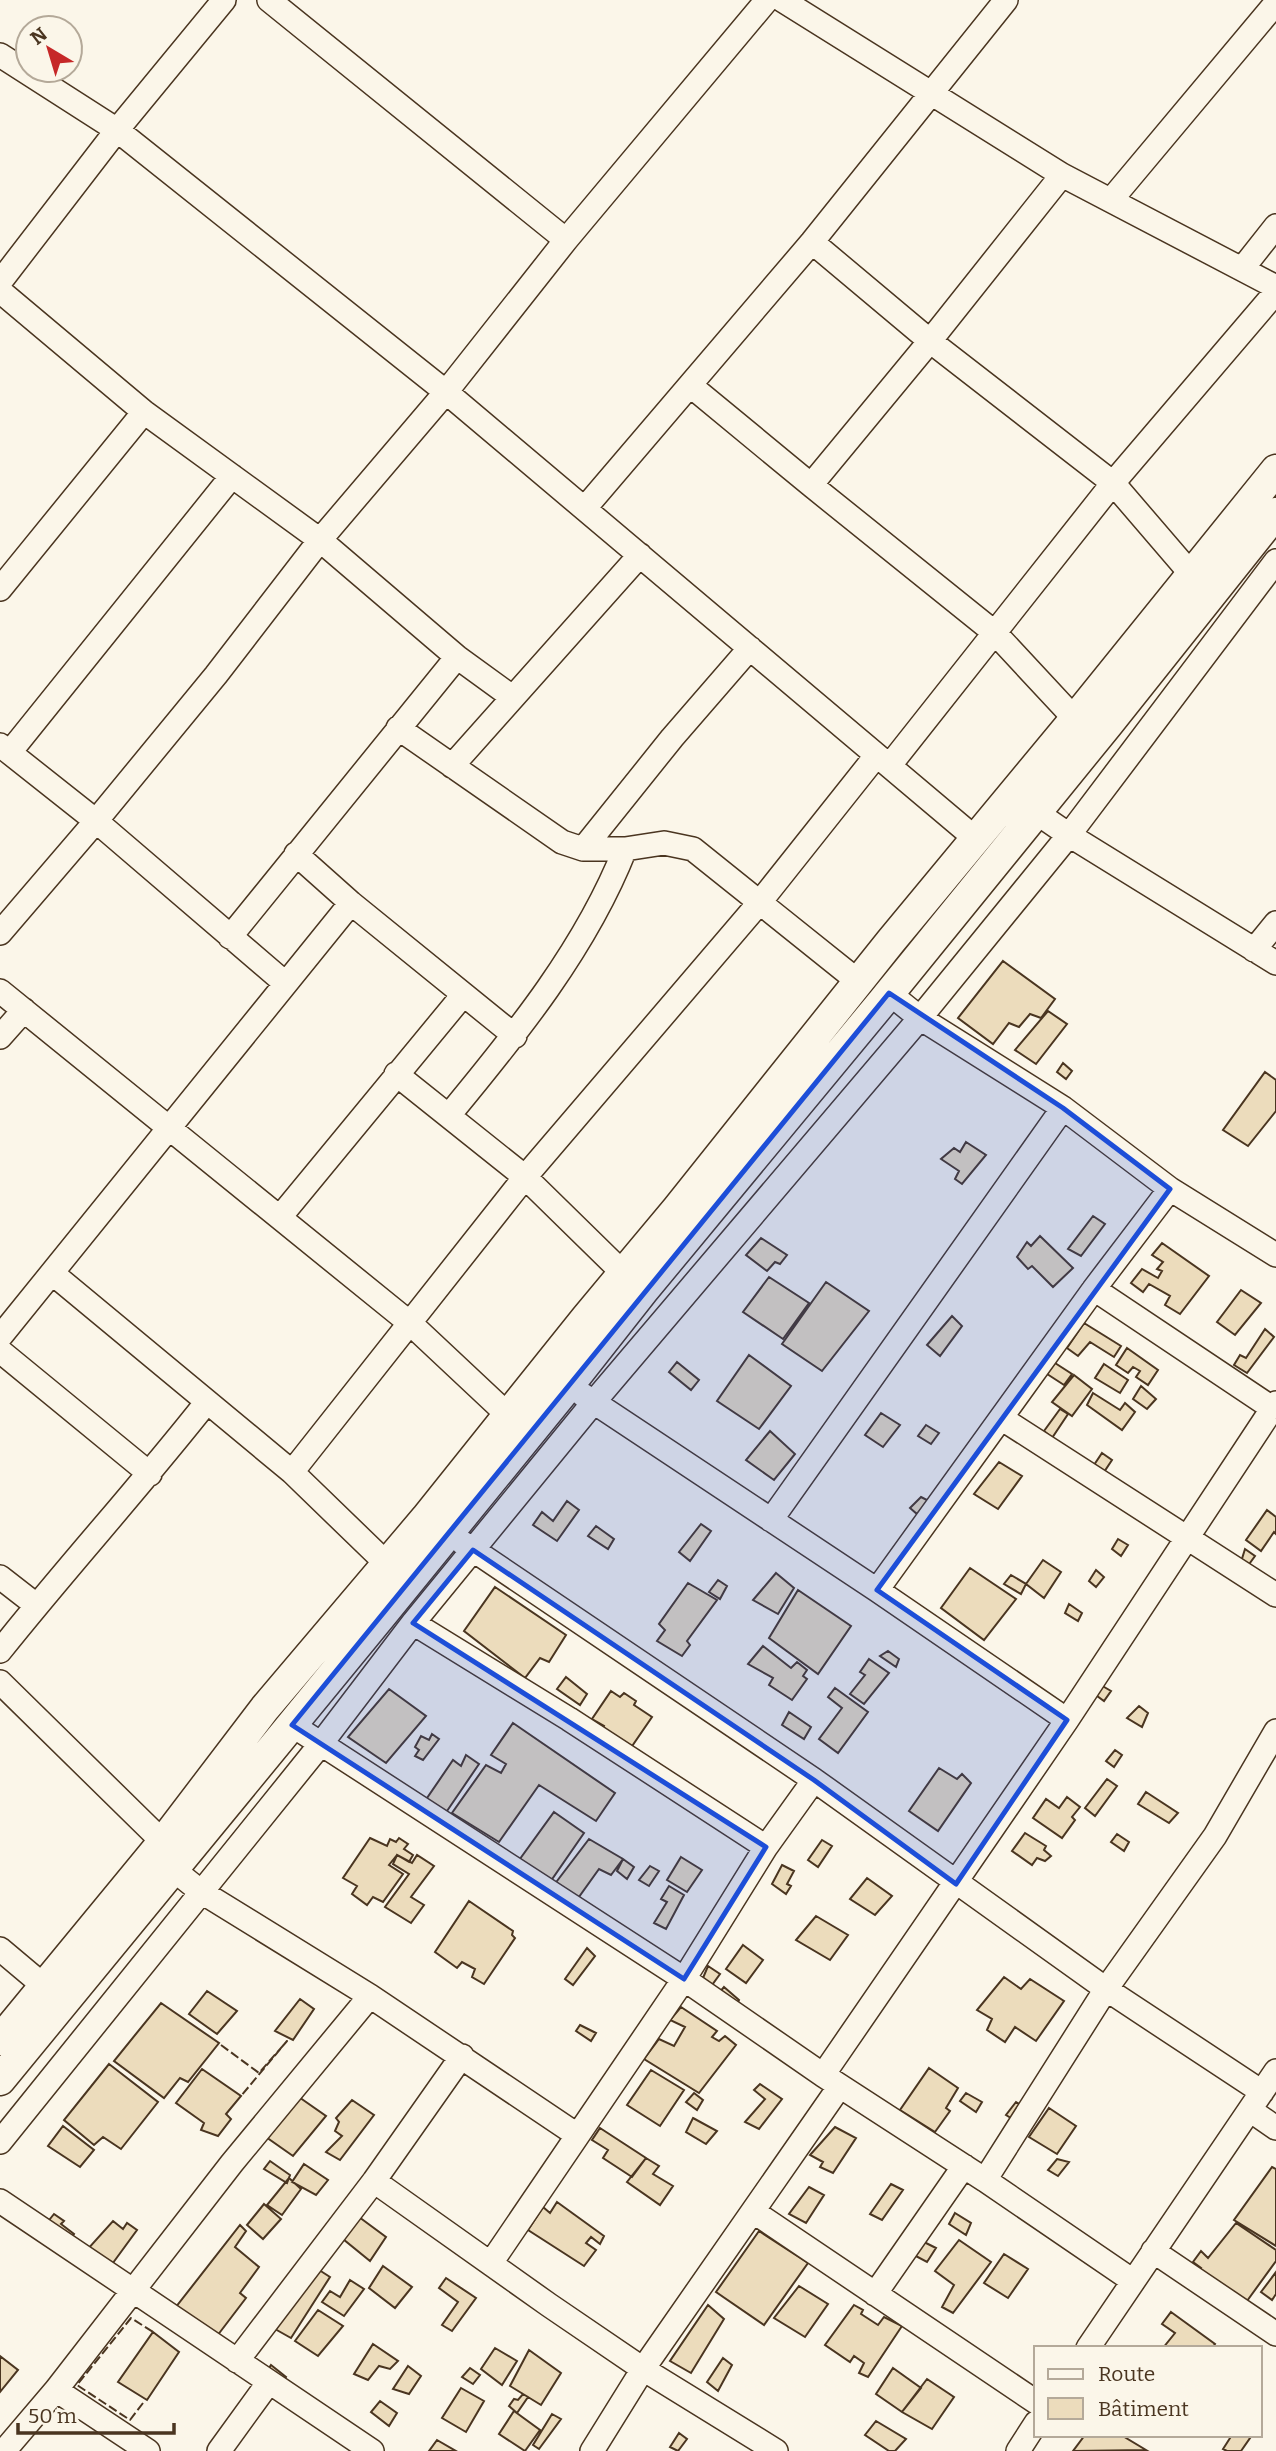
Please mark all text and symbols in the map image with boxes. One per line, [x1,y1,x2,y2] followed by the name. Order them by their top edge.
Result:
[14,14,84,84] north arrow
[26,22,52,50] text: N
[1034,2346,1262,2437] legend
[1098,2361,1155,2387] text: Route
[18,2392,173,2436] scale bar
[1098,2396,1189,2422] text: Bâtiment
[28,2403,77,2429] text: 50 m

